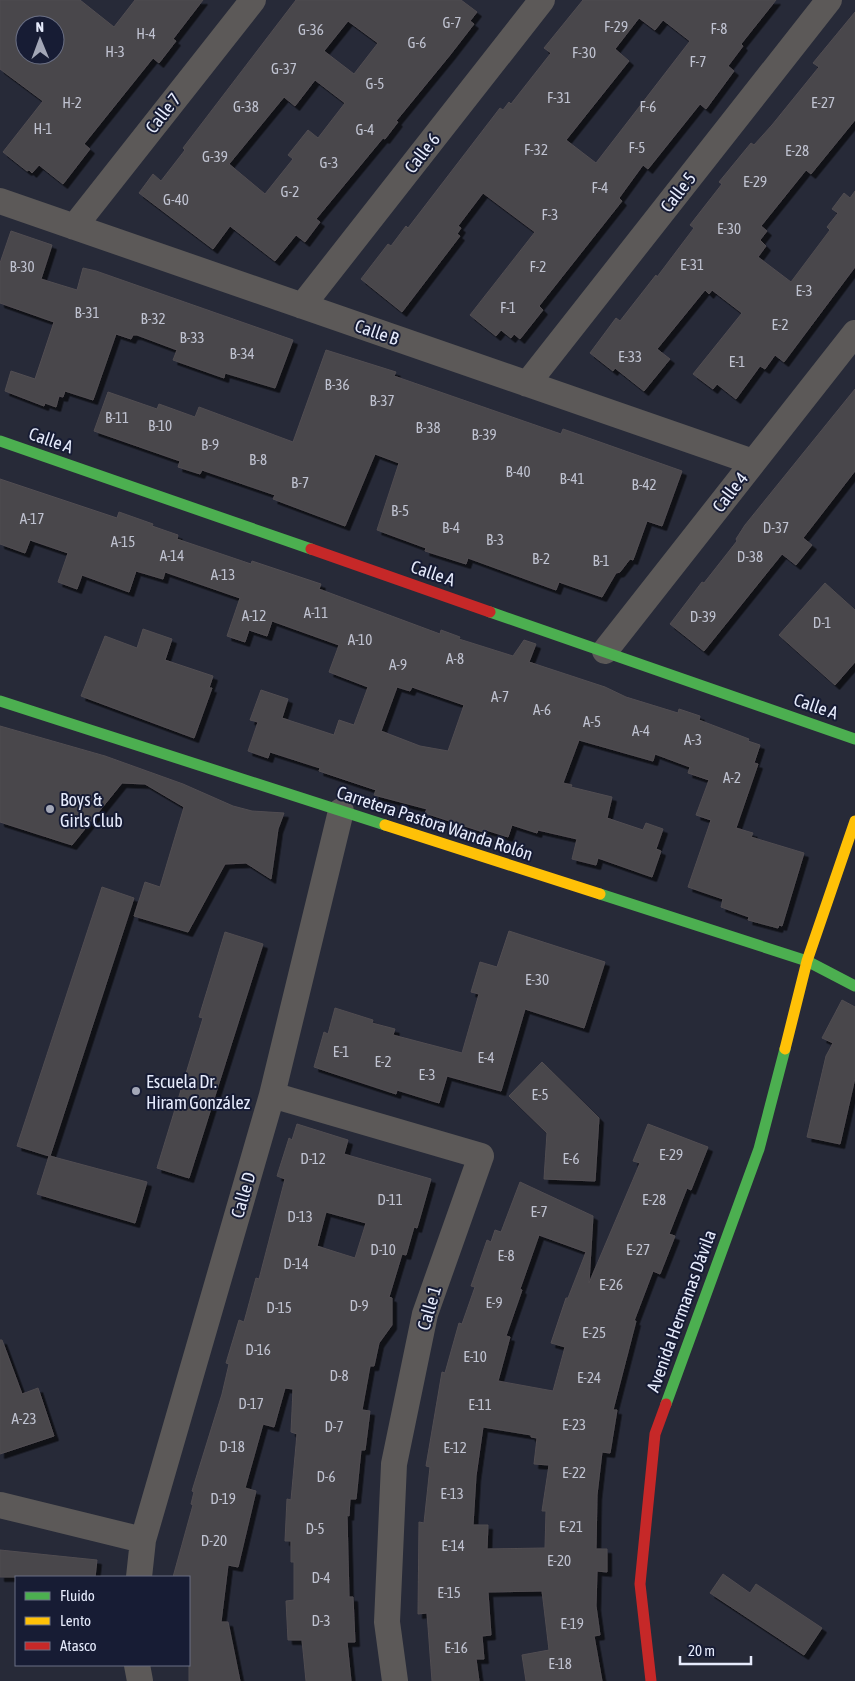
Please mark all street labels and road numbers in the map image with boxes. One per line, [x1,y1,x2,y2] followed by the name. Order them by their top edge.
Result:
[141,89,185,137] street label: Calle 7
[400,129,444,177] street label: Calle 6
[656,168,700,216] street label: Calle 5
[352,315,402,349] street label: Calle B
[26,423,76,457] street label: Calle A
[708,468,752,516] street label: Calle 4
[408,556,458,590] street label: Calle A
[791,689,841,723] street label: Calle A
[334,781,536,865] street label: Carretera Pastora Wanda Rolón
[226,1170,260,1220] street label: Calle D
[642,1227,720,1395] street label: Avenida Hermanas Dávila
[413,1284,445,1332] street label: Calle 1

